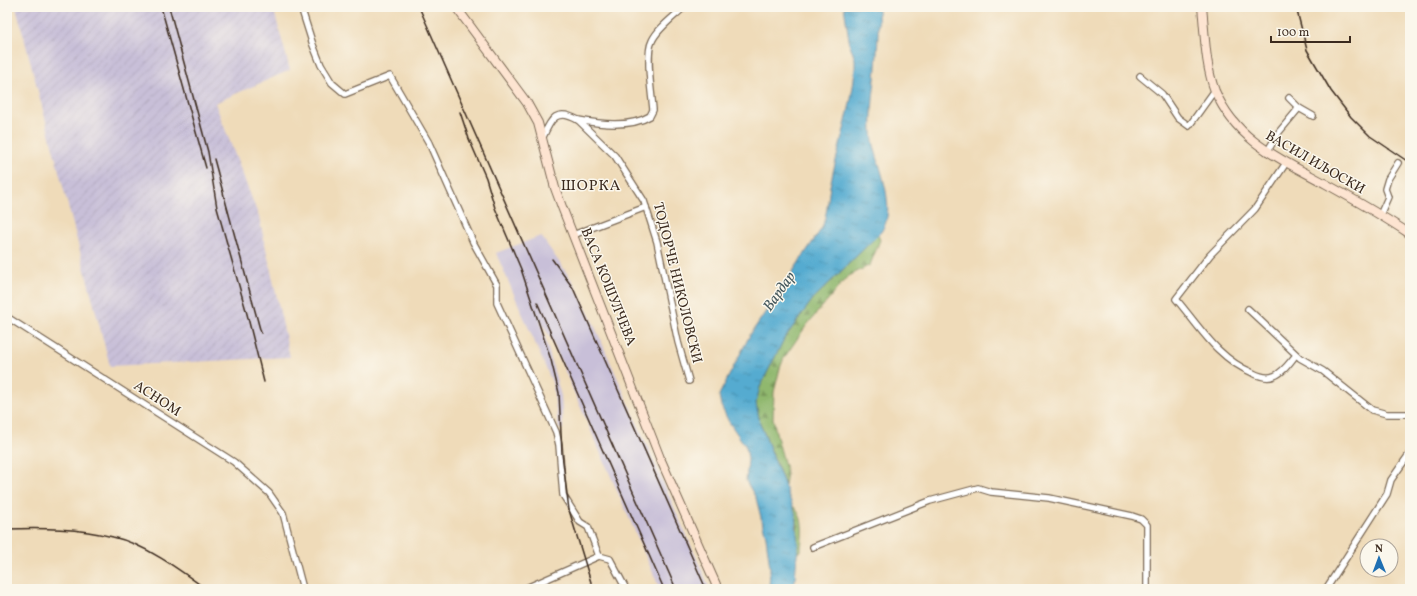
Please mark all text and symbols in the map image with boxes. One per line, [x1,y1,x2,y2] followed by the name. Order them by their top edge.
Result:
[1271,18,1350,44] scale bar
[1277,25,1310,41] text: 100 m
[1262,127,1368,199] street label: ВАСИЛ ИЉОСКИ
[561,176,621,197] district label: ШОРКА
[648,201,706,365] street label: ТОДОРЧЕ НИКОЛОВСКИ
[576,225,640,349] street label: ВАСА КОШУЛЧЕВА
[759,268,801,316] water label: Вардар
[130,377,184,421] street label: АСНОМ
[1359,538,1399,578] north arrow
[1375,542,1383,557] text: N

